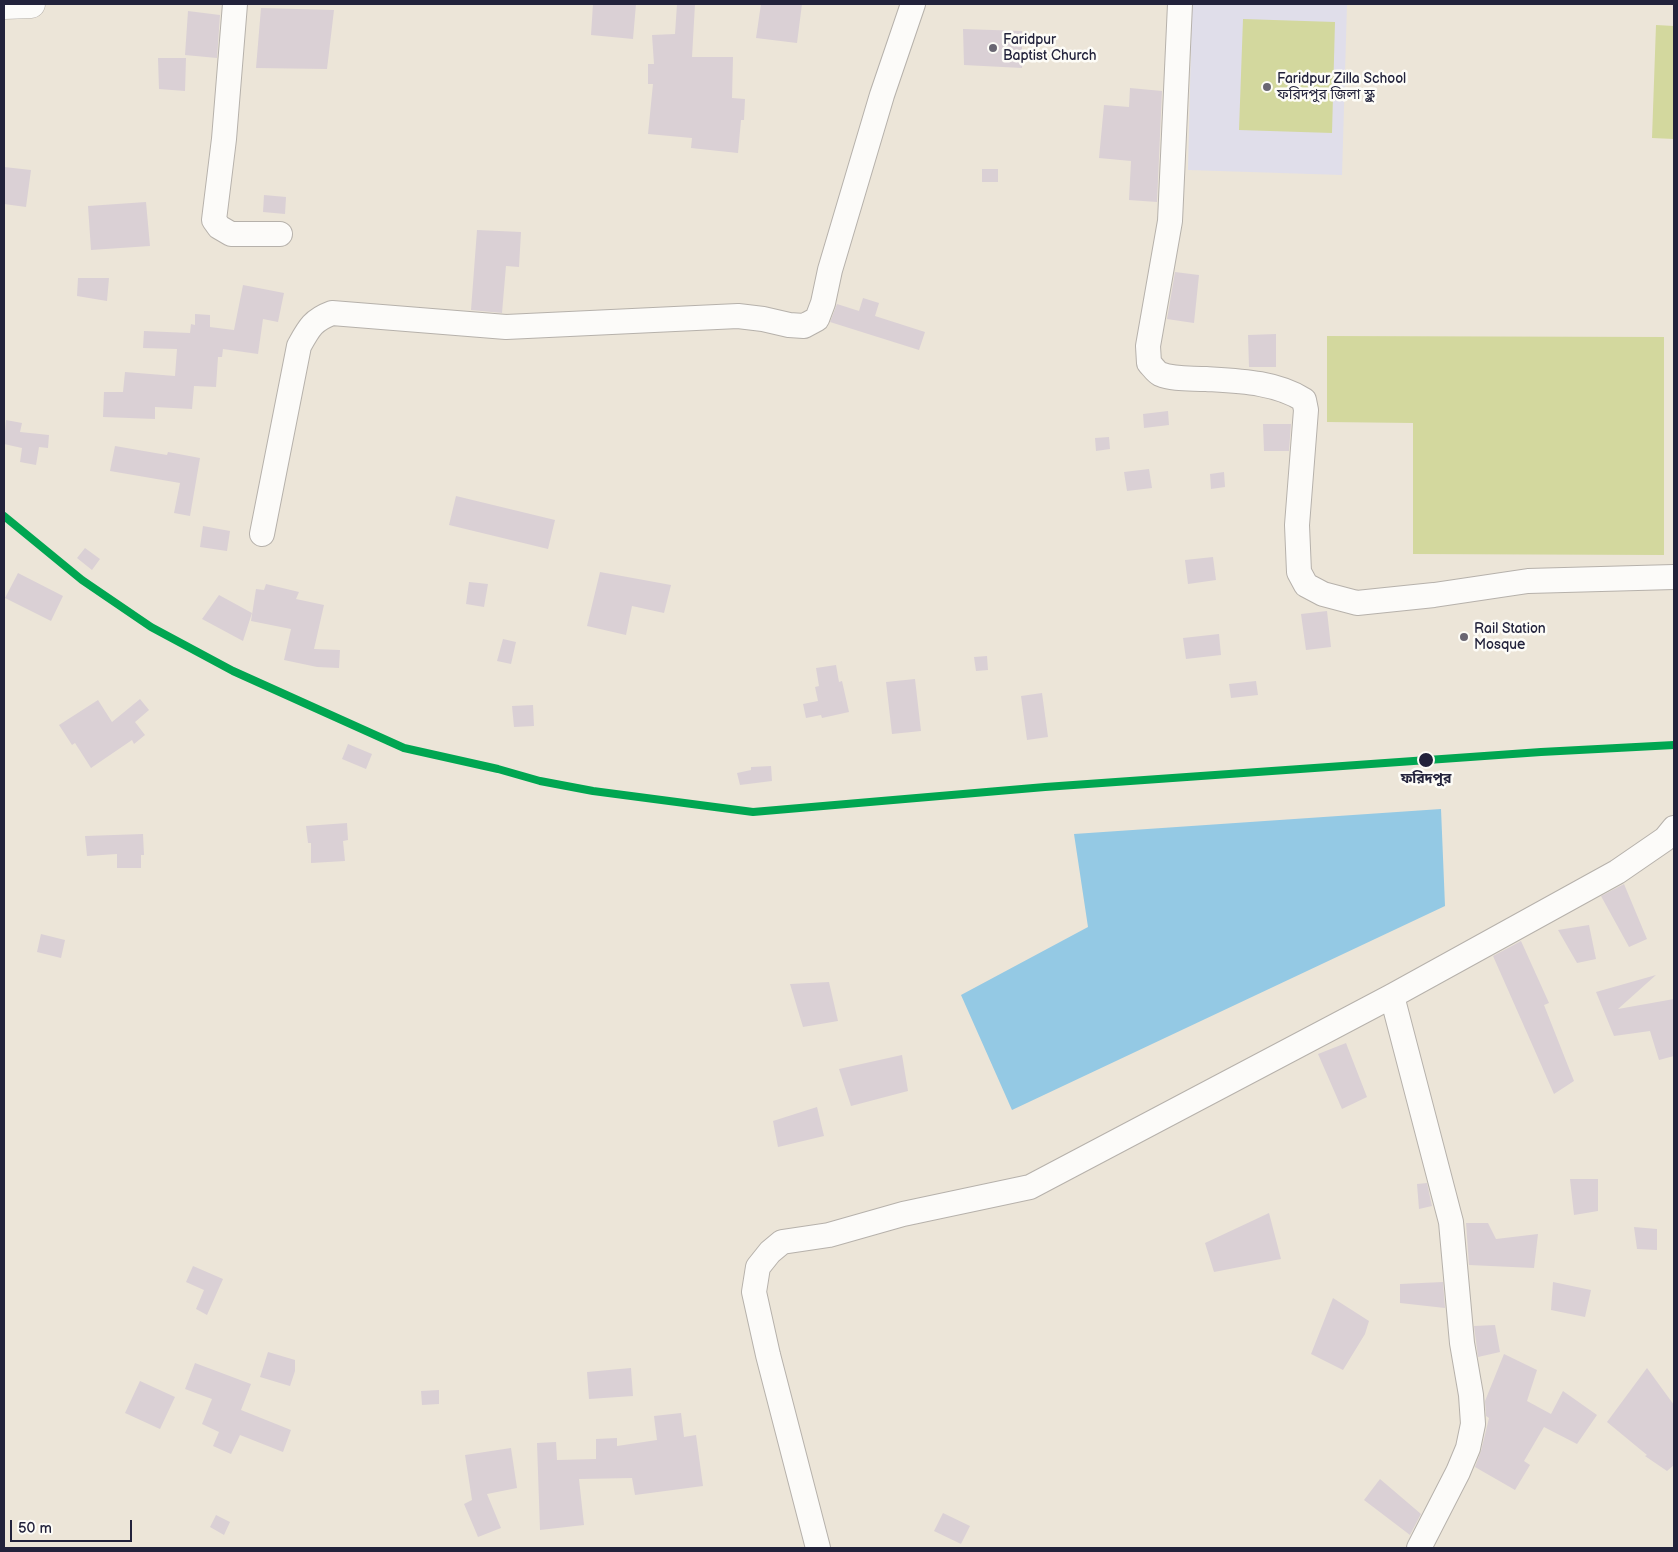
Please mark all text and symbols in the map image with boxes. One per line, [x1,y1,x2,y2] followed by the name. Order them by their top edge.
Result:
[1003,32,1096,64] place label: Faridpur Baptist Church
[987,42,999,54] marker: Faridpur Baptist Church
[1277,71,1406,104] place label: Faridpur Zilla School ফরিদপুর জিলা স্কুল
[1261,81,1273,93] marker: Faridpur Zilla School ফরিদপুর জিলা স্কুল
[1474,621,1546,654] place label: Rail Station Mosque
[1458,631,1470,643] marker: Rail Station Mosque
[1417,751,1435,769] marker: ফরিদপুর
[1401,771,1451,787] place label: ফরিদপুর
[12,1510,135,1542] scale bar
[18,1519,52,1538] text: 50 m

